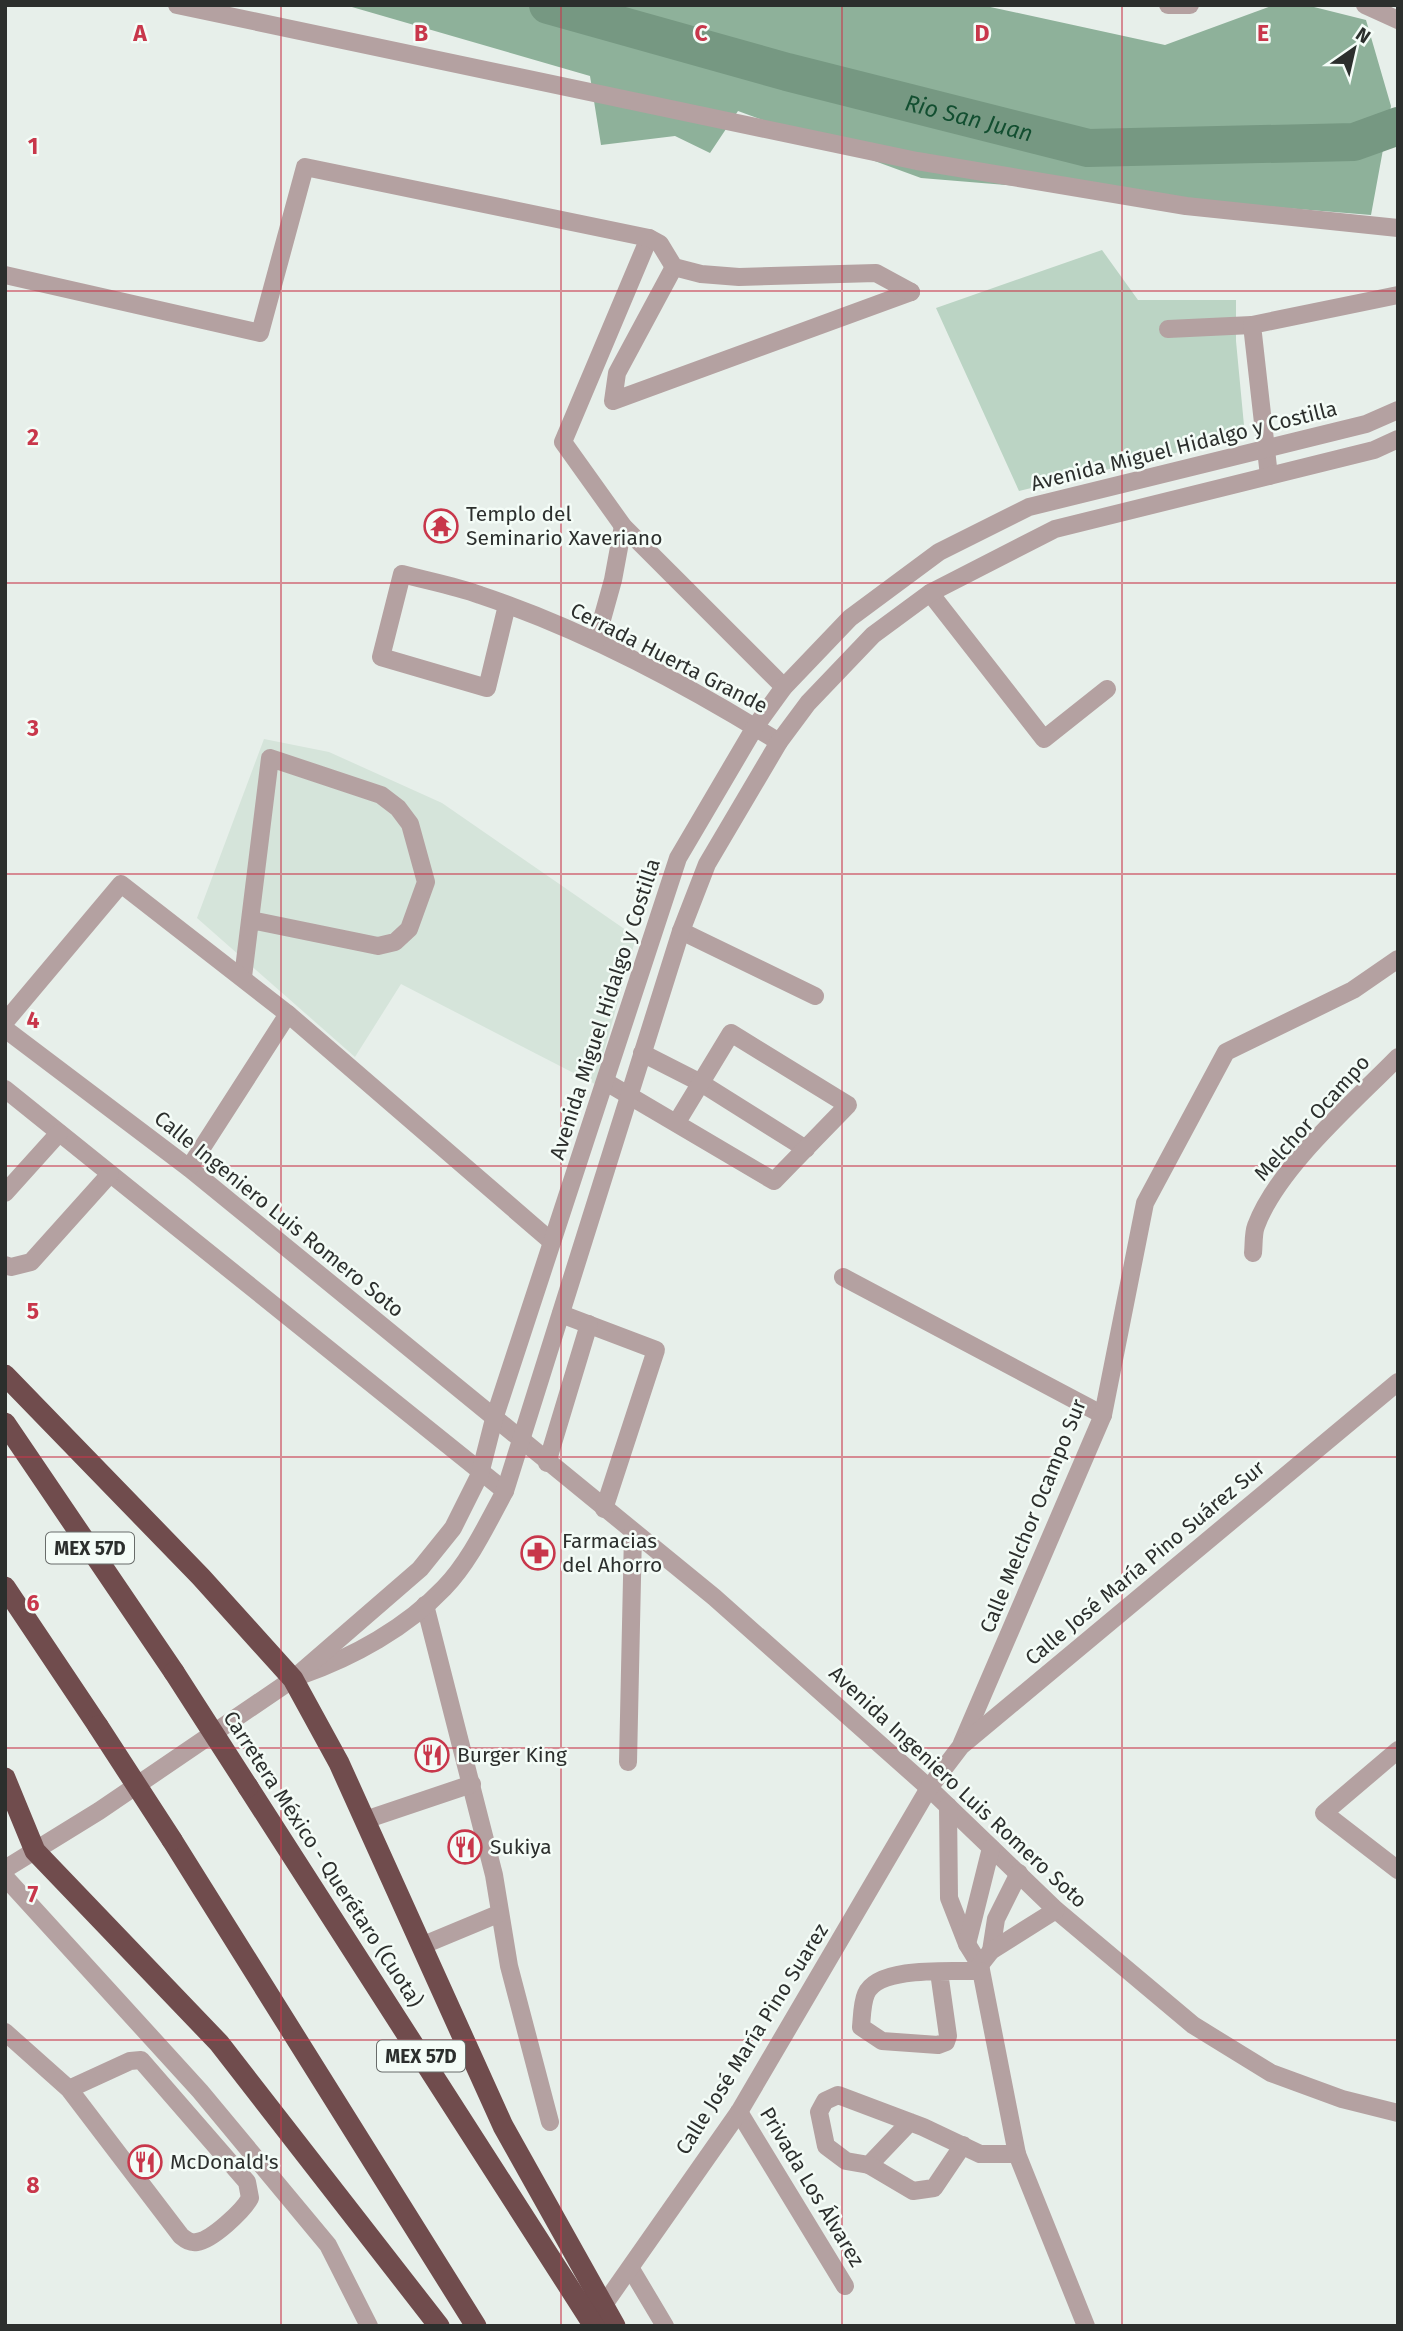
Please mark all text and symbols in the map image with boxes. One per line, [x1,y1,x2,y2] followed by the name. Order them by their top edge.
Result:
[1319,14,1389,84] north arrow
[132,19,147,47] text: A
[414,19,428,47] text: B
[694,19,708,47] text: C
[975,19,990,47] text: D
[1257,19,1269,47] text: E
[1352,22,1375,48] text: N
[902,88,1036,148] water label: Rio San Juan
[28,132,38,160] text: 1
[1028,395,1340,497] street label: Avenida Miguel Hidalgo y Costilla
[27,423,39,451] text: 2
[466,501,662,551] place label: Templo del Seminario Xaveriano
[422,507,460,545] temple icon: Templo del Seminario Xaveriano
[566,597,772,719] street label: Cerrada Huerta Grande
[26,714,39,742] text: 3
[544,855,666,1163] street label: Avenida Miguel Hidalgo y Costilla
[27,1006,40,1034] text: 4
[1249,1050,1375,1186] street label: Melchor Ocampo
[149,1105,409,1323] street label: Calle Ingeniero Luis Romero Soto
[27,1297,39,1325] text: 5
[974,1395,1092,1637] street label: Calle Melchor Ocampo Sur
[1020,1455,1270,1671] street label: Calle José María Pino Suárez Sur
[562,1528,662,1578] place label: Farmacias del Ahorro
[46,1532,134,1564] road number: MEX 57D
[519,1534,557,1572] pharmacy icon: Farmacias del Ahorro
[27,1589,40,1617] text: 6
[824,1660,1092,1914] street label: Avenida Ingeniero Luis Romero Soto
[217,1706,429,2012] street label: Carretera México - Querétaro (Cuota)
[413,1736,451,1774] restaurant icon: Burger King
[457,1742,567,1768] place label: Burger King
[446,1828,484,1866] restaurant icon: Sukiya
[490,1834,552,1860] place label: Sukiya
[28,1880,39,1908] text: 7
[670,1919,834,2159] street label: Calle José María Pino Suarez
[377,2040,465,2072] road number: MEX 57D
[754,2102,870,2272] street label: Privada Los Álvarez
[126,2143,164,2181] restaurant icon: McDonald's
[170,2149,279,2175] place label: McDonald's
[26,2171,40,2199] text: 8

